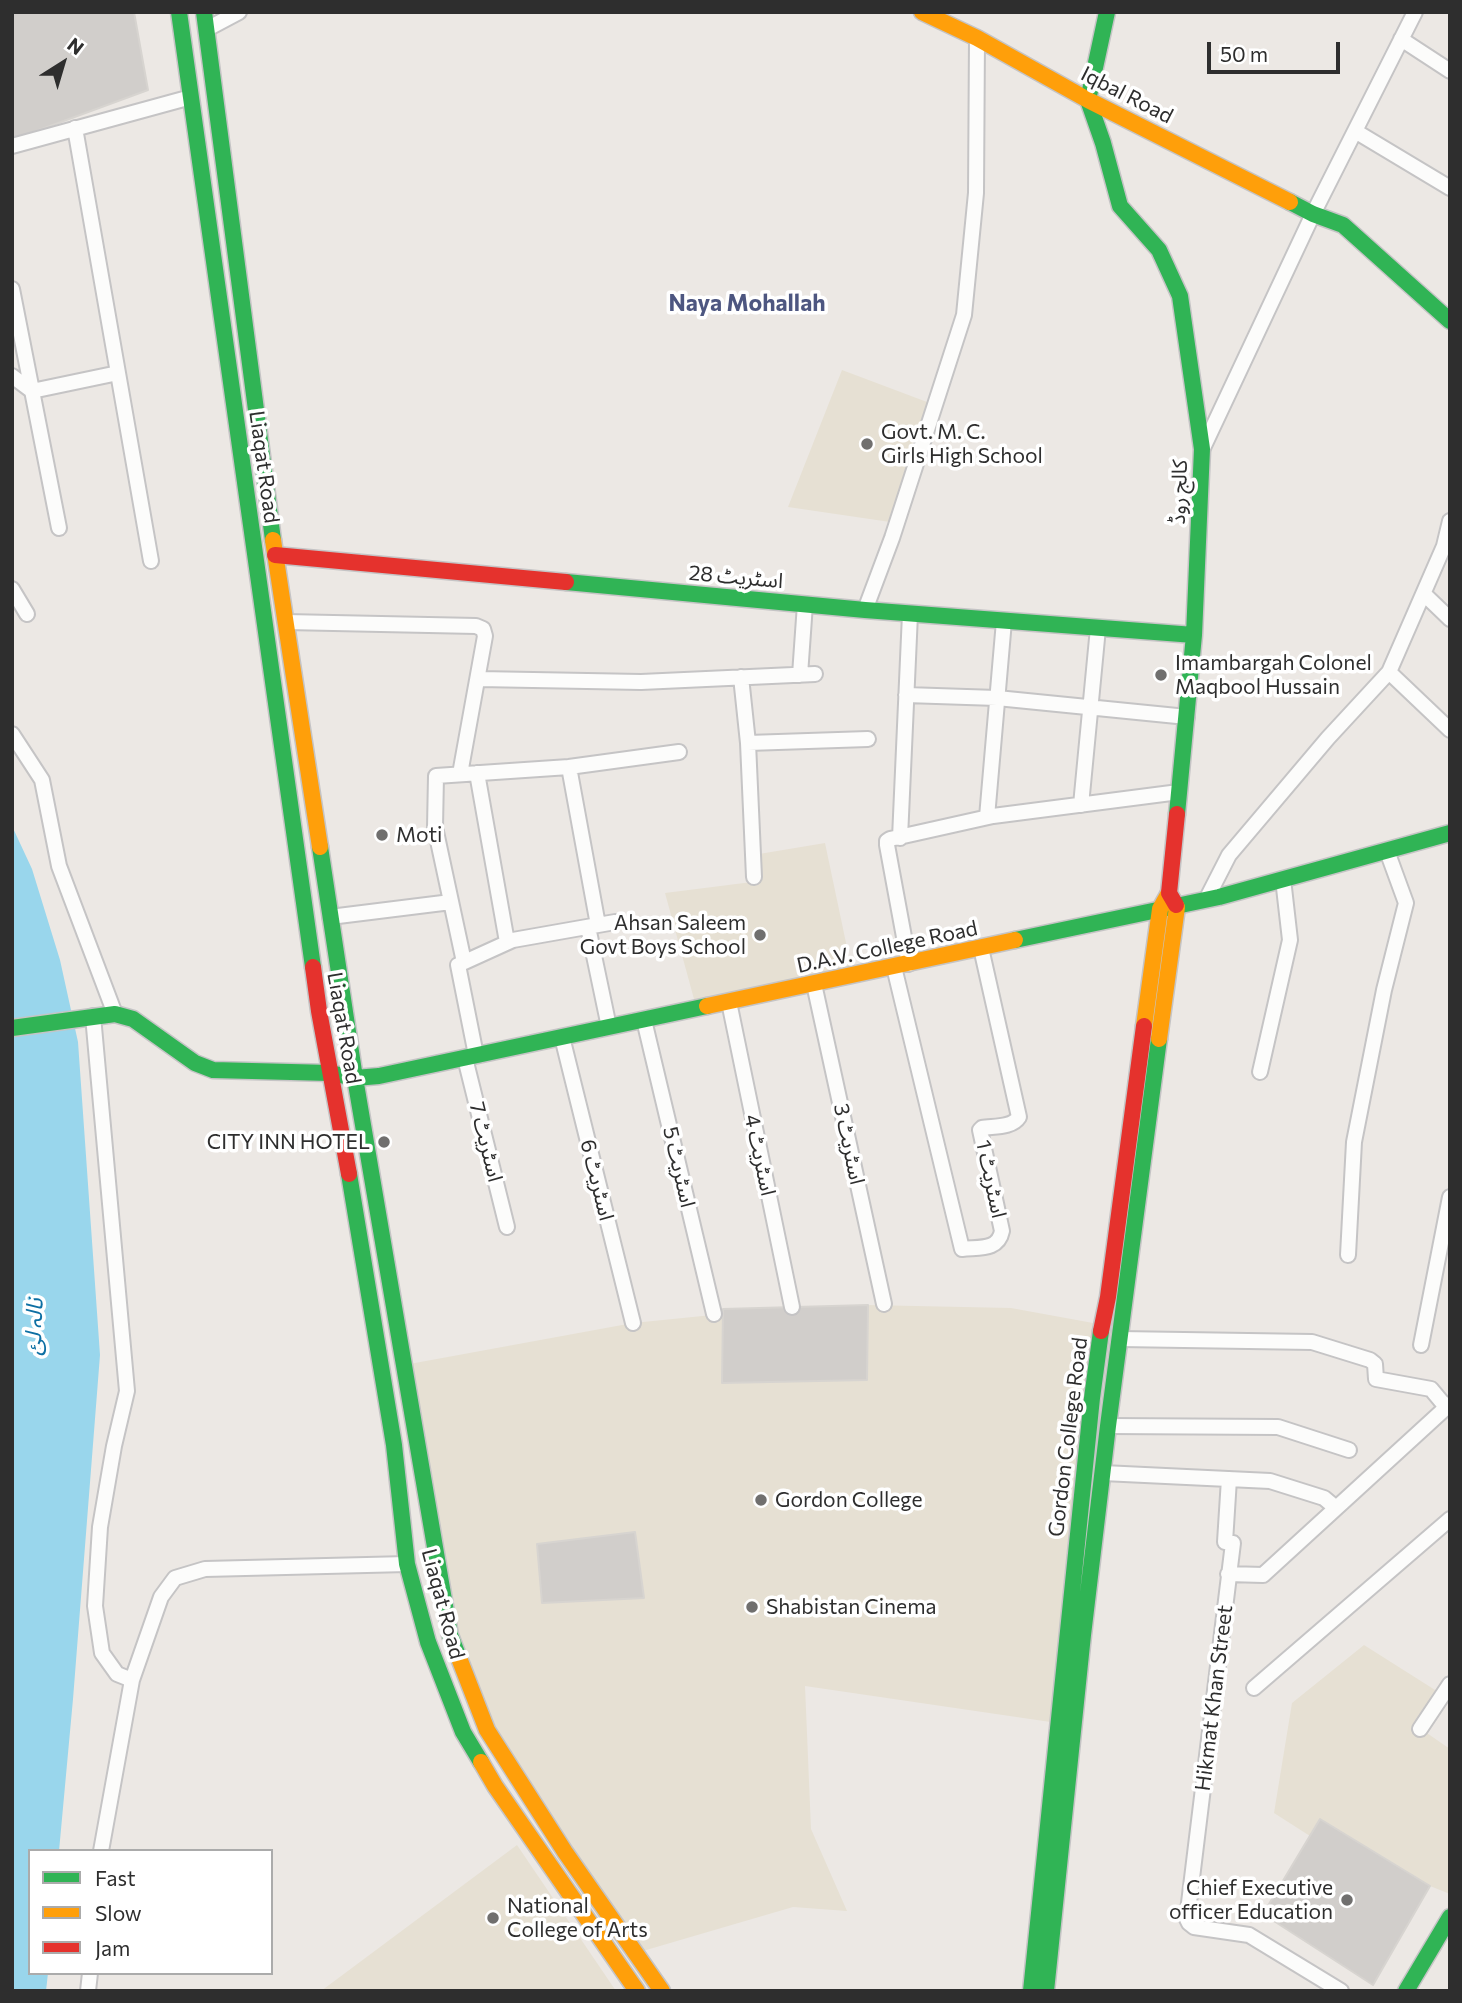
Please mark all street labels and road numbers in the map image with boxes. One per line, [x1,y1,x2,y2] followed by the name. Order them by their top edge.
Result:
[1077,61,1177,129] street label: Iqbal Road
[244,409,284,525] street label: Liaqat Road
[1165,459,1193,525] street label: کالج روڈ
[688,560,784,594] street label: اسٹریٹ 28
[794,916,980,978] street label: D.A.V. College Road
[322,970,366,1086] street label: Liaqat Road
[464,1099,508,1185] street label: اسٹریٹ 7
[828,1101,870,1187] street label: اسٹریٹ 3
[739,1112,781,1198] street label: اسٹریٹ 4
[657,1124,701,1210] street label: اسٹریٹ 5
[575,1137,619,1223] street label: اسٹریٹ 6
[970,1138,1012,1220] street label: اسٹریٹ 1
[1043,1336,1093,1538] street label: Gordon College Road
[416,1546,470,1662] street label: Liaqat Road
[1190,1604,1238,1792] street label: Hikmat Khan Street

